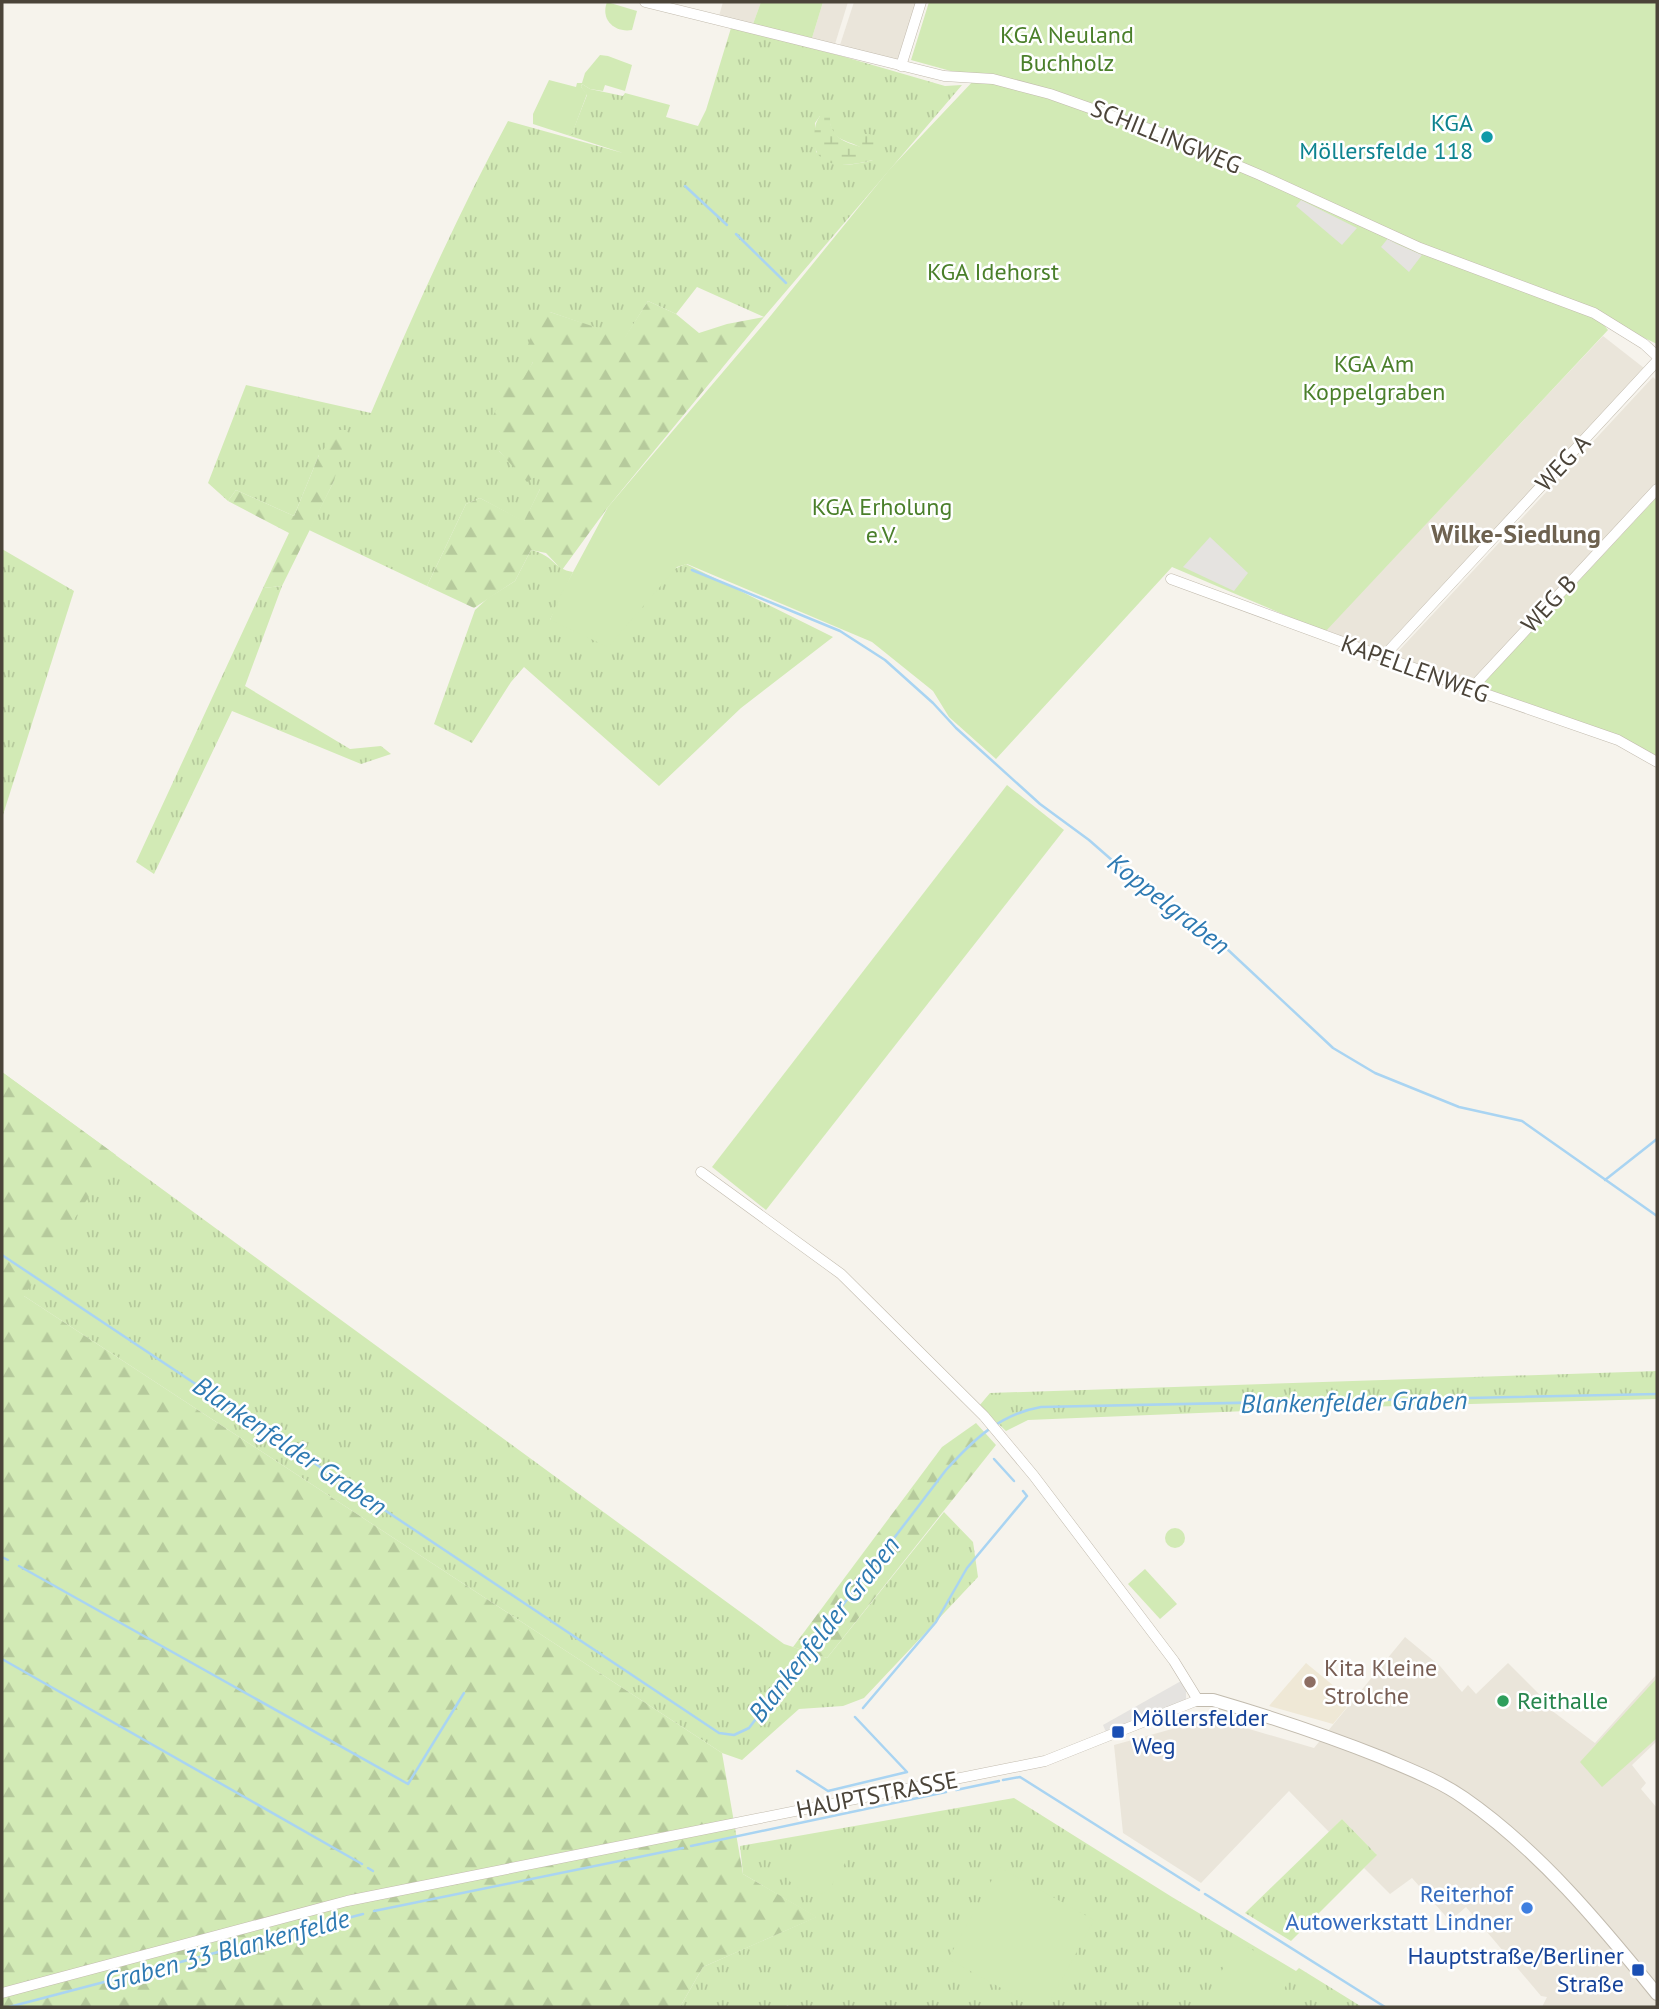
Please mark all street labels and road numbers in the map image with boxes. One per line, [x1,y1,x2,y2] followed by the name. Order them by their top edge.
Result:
[1086,92,1246,181] street label: SCHILLINGWEG
[1528,428,1597,498] street label: WEG A
[1514,568,1583,639] street label: WEG B
[1337,627,1494,710] street label: KAPELLENWEG
[793,1764,960,1825] street label: HAUPTSTRASSE

